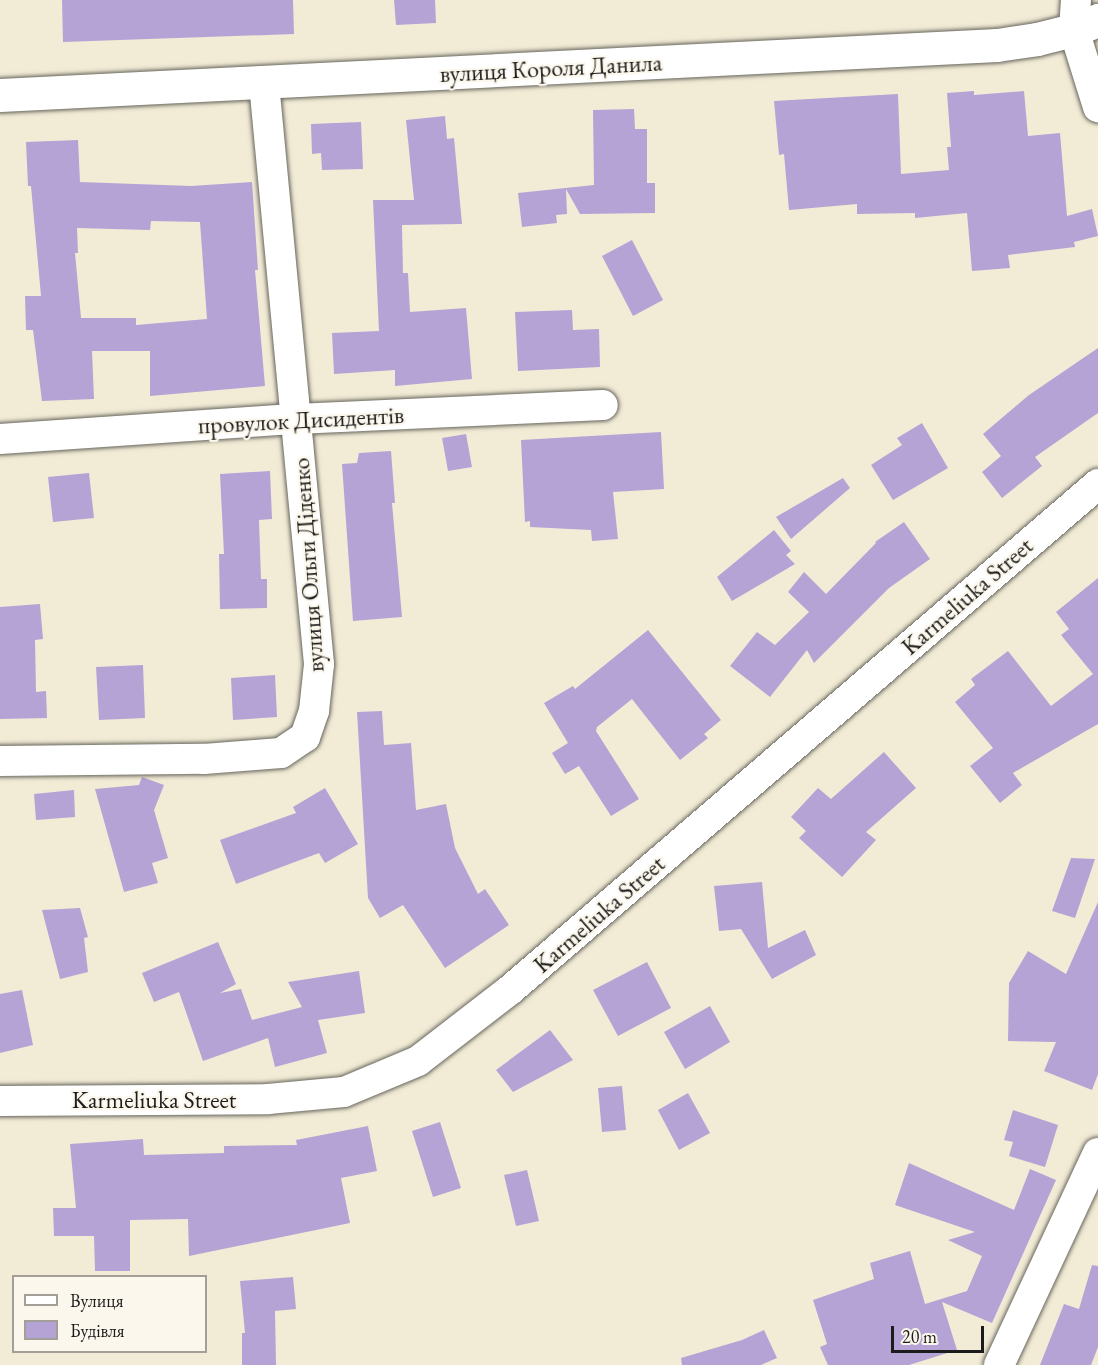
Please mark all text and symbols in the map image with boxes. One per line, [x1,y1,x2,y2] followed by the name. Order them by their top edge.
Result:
[439,48,663,88] street label: вулиця Короля Данила
[197,400,405,440] street label: провулок Дисидентів
[286,457,330,673] street label: вулиця Ольги Діденко
[895,531,1039,661] street label: Karmeliuka Street
[527,849,671,979] street label: Karmeliuka Street
[72,1086,236,1114] street label: Karmeliuka Street
[12,1275,207,1353] legend
[70,1289,123,1312] text: Вулиця
[894,1314,987,1352] scale bar
[70,1319,125,1342] text: Будівля
[902,1325,937,1348] text: 20 m

